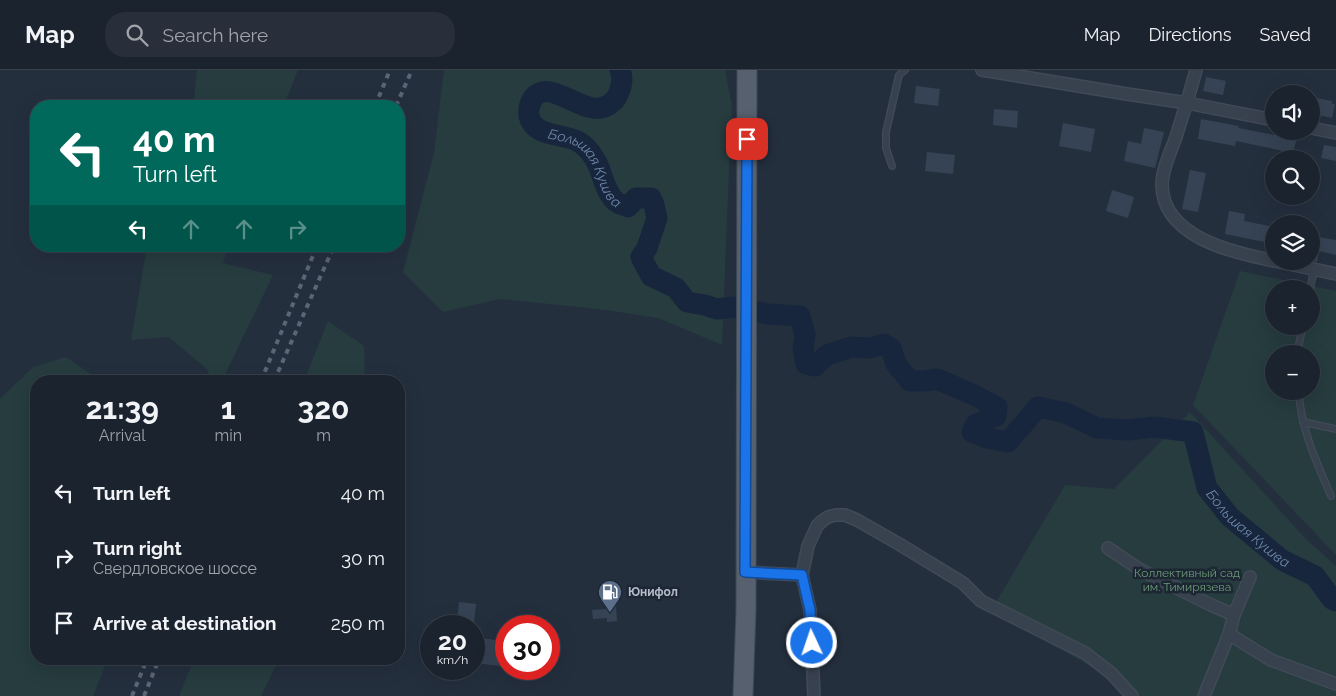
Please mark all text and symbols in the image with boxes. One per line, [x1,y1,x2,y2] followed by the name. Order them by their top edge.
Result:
[105,12,455,57] search box
[25,20,75,49] text: Map
[123,21,151,49] icon: search
[163,24,268,46] text: Search here
[1084,24,1120,45] text: Map
[1148,24,1232,45] text: Directions
[1260,24,1311,45] text: Saved
[1265,85,1320,400] map controls
[1265,85,1320,140] button: sound
[726,118,768,160] pin
[133,119,215,160] text: 40 m
[50,120,115,185] icon: left
[733,125,761,153] icon: arrive
[547,126,625,211] water label: Большая Кушва
[1265,150,1320,205] button: search
[133,161,217,187] text: Turn left
[124,215,152,243] icon: left
[177,215,205,243] icon: ahead
[230,215,258,243] icon: ahead
[283,215,311,243] icon: right
[1265,215,1320,270] button: layers
[1265,280,1320,335] button: +
[1265,345,1320,400] button: −
[85,391,159,426] text: 21:39
[221,391,236,426] text: 1
[297,391,350,426] text: 320
[99,426,146,445] text: Arrival
[214,426,242,445] text: min
[316,426,331,445] text: m
[50,479,78,507] icon: left
[93,482,170,504] text: Turn left
[341,482,385,504] text: 40 m
[1203,486,1292,570] water label: Большая Кушва
[93,537,182,559] text: Turn right
[50,544,78,572] icon: right
[341,547,385,569] text: 30 m
[93,559,257,578] text: Свердловское шоссе
[1134,566,1240,594] park label: Коллективный сад им. Тимирязева
[597,579,623,613] fuel station icon: Юнифол
[628,585,678,599] place label: Юнифол
[50,609,78,637] icon: arrive
[93,612,277,634] text: Arrive at destination
[331,612,385,634] text: 250 m
[495,615,560,680] speed limit sign: 30
[785,616,837,668] position arrow
[438,626,467,656] text: 20
[437,653,468,667] text: km/h

